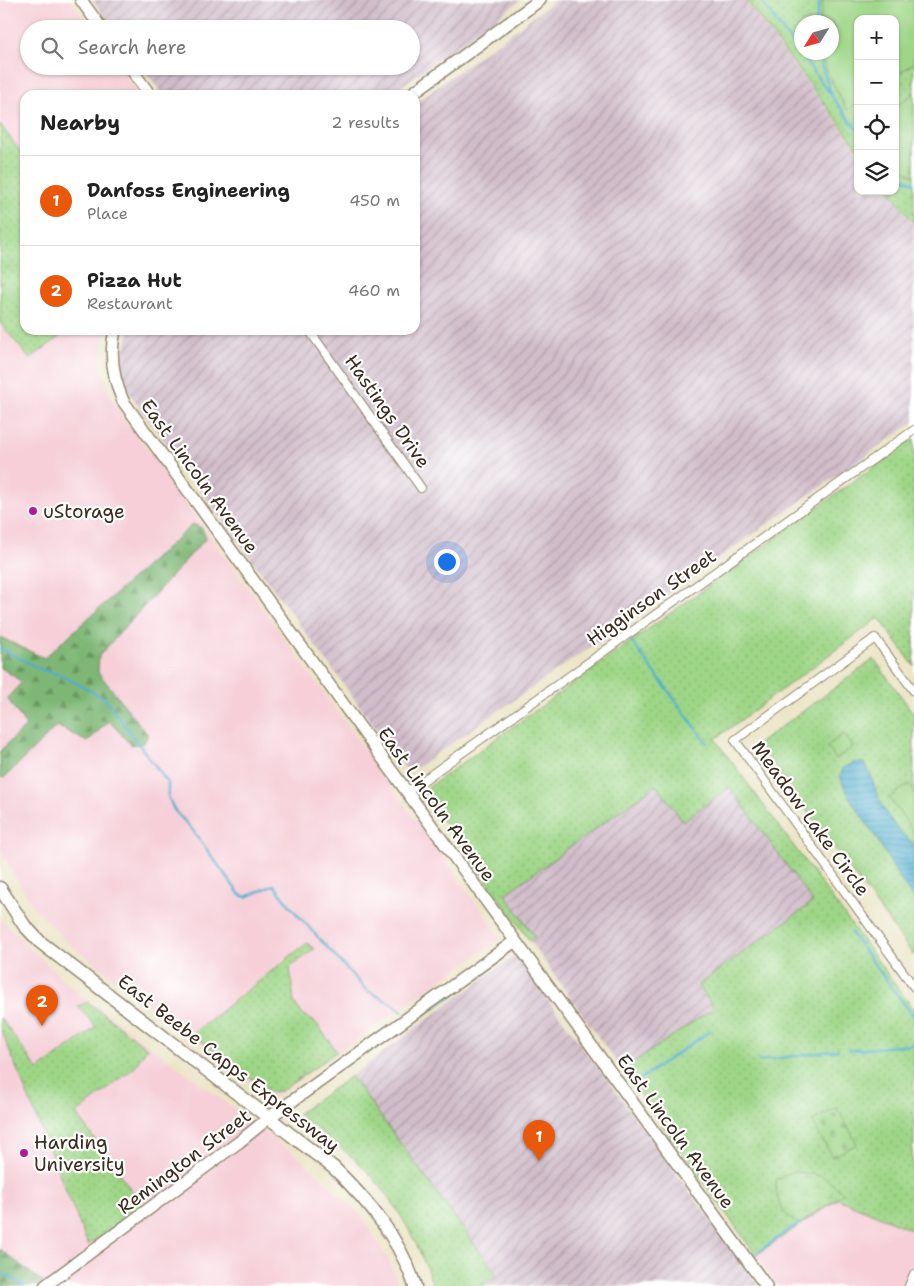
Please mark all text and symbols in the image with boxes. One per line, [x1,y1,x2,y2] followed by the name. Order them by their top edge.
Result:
[794,15,839,60] north arrow
[854,15,899,195] map controls
[854,15,899,60] button: +
[20,20,420,75] search box
[38,34,66,62] icon: search
[78,35,187,60] text: Search here
[854,60,899,105] button: −
[854,105,899,150] button: locate
[40,109,120,137] text: Nearby
[331,112,400,133] text: 2 results
[854,150,899,195] button: layers
[87,178,290,203] text: Danfoss Engineering
[52,190,60,211] text: 1
[349,190,400,211] text: 450 m
[87,203,128,224] text: Place
[87,268,182,293] text: Pizza Hut
[50,280,62,301] text: 2
[348,280,400,301] text: 460 m
[87,293,173,314] text: Restaurant
[339,350,436,473] street label: Hastings Drive
[135,394,264,559] street label: East Lincoln Avenue
[43,499,125,524] place label: uStorage
[27,505,39,517] marker: uStorage
[581,543,721,652] street label: Higginson Street
[434,549,460,575] your location
[372,722,501,887] street label: East Lincoln Avenue
[746,736,875,901] street label: Meadow Lake Circle
[112,969,345,1158] street label: East Beebe Capps Expressway
[26,985,58,1026] pin: 2
[611,1049,740,1214] street label: East Lincoln Avenue
[113,1103,256,1220] street label: Remington Street
[523,1120,555,1161] pin: 1
[34,1130,125,1177] place label: Harding University
[18,1147,30,1159] marker: Harding University

